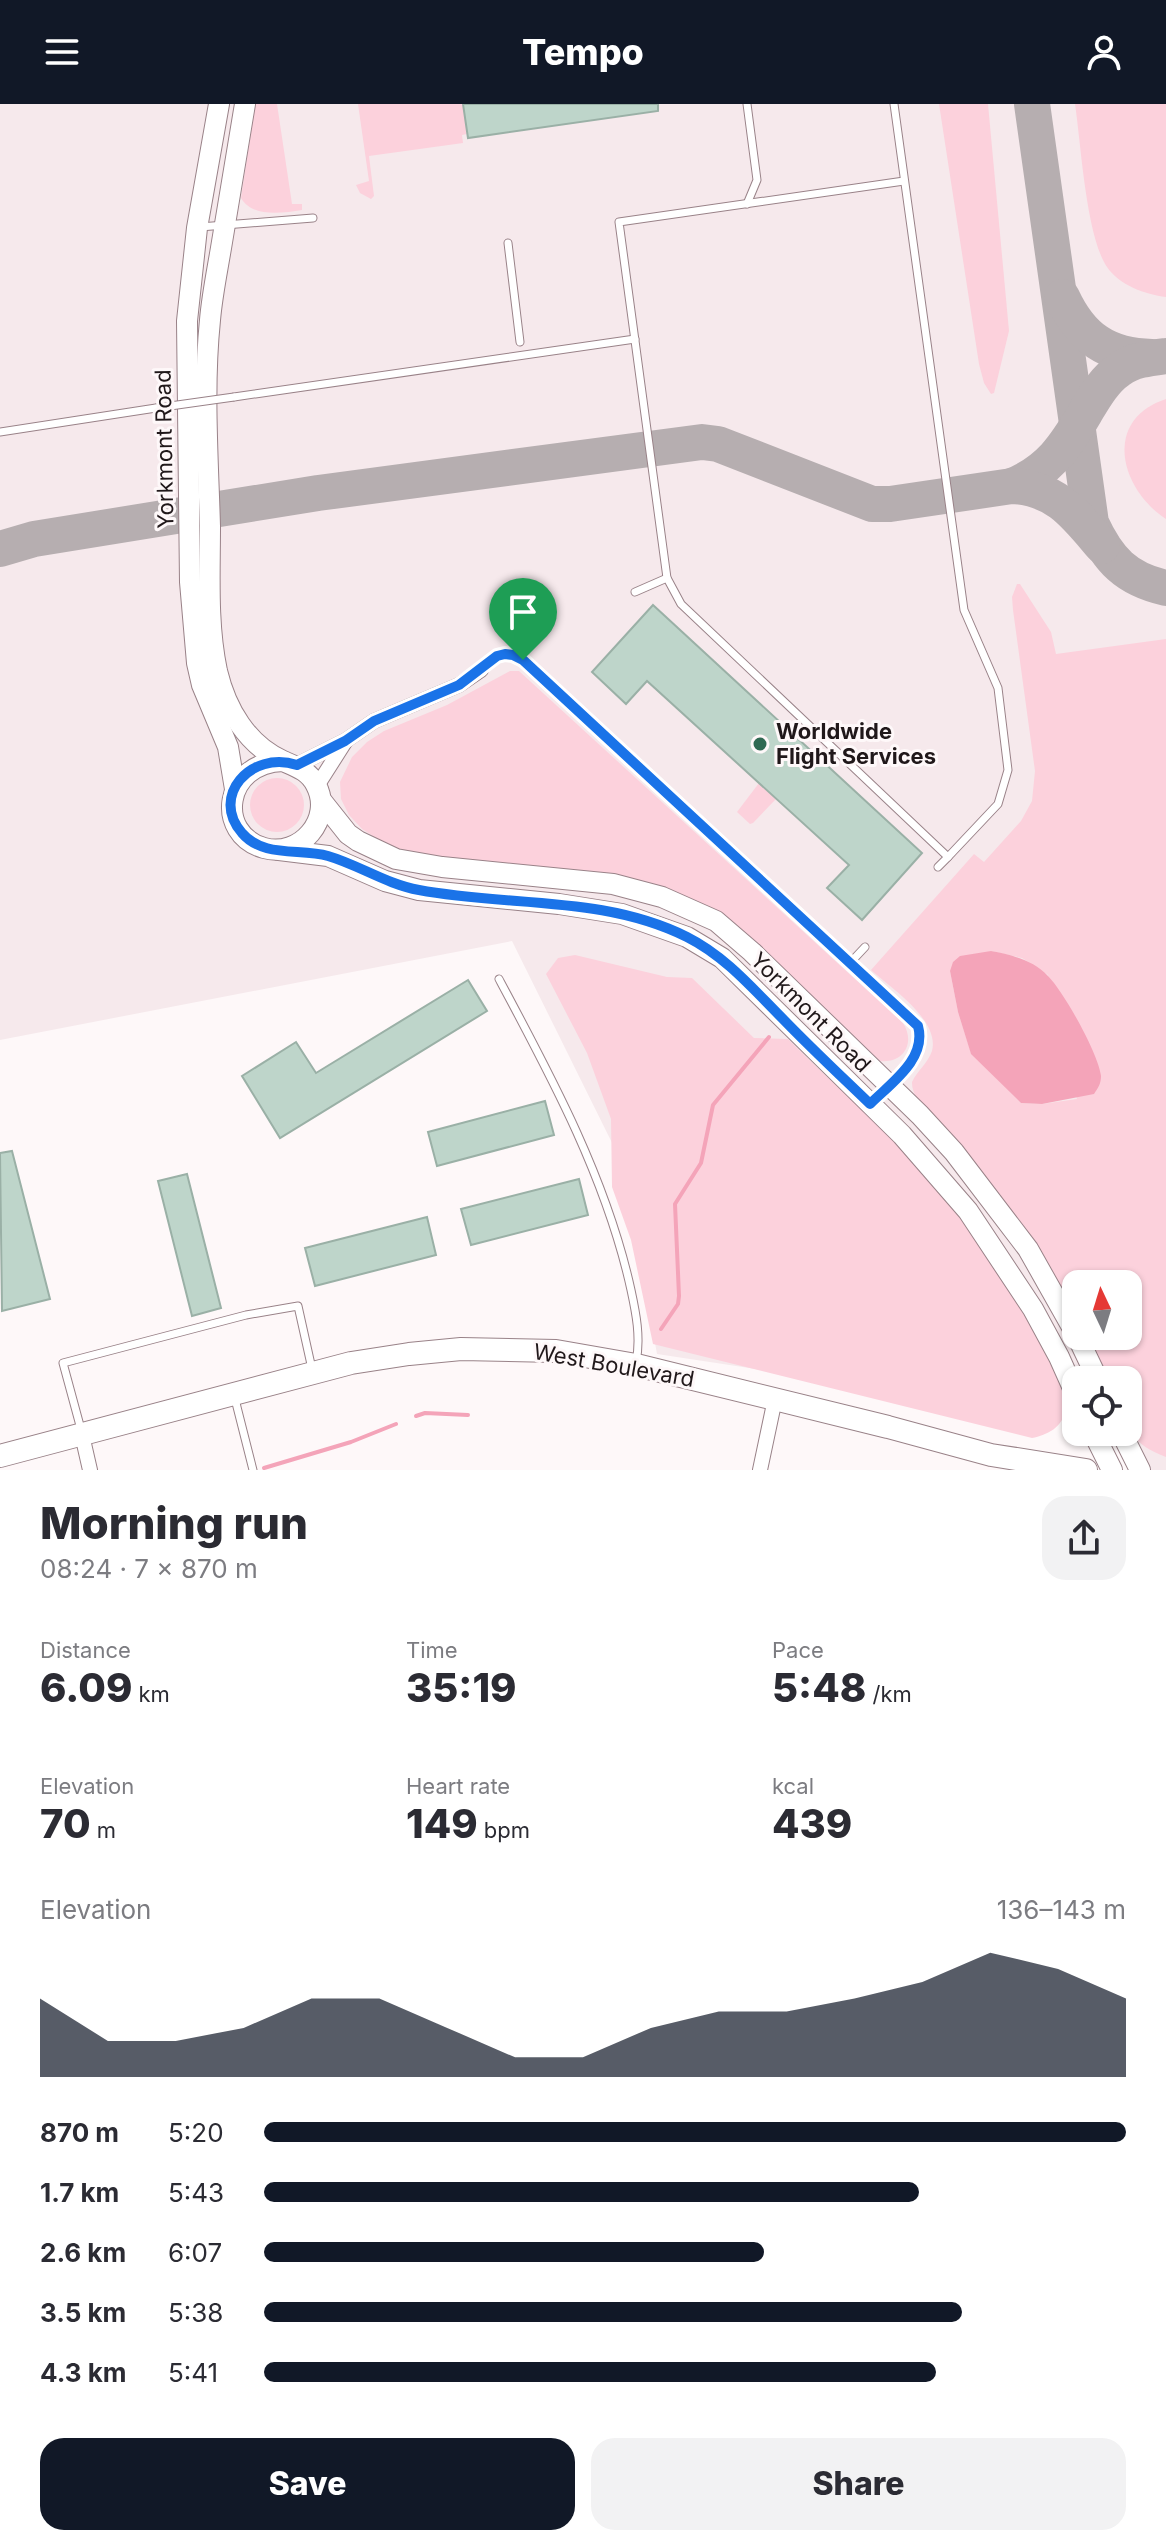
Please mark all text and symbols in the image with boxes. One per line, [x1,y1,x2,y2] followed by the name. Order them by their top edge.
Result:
[40,30,84,74] icon: menu
[522,30,644,74] text: Tempo
[1082,30,1126,74] icon: person
[150,369,178,529] street label: Yorkmont Road
[489,578,557,660] pin
[501,590,545,634] icon: arrive
[776,718,936,769] place label: Worldwide Flight Services
[751,735,769,753] marker: Worldwide Flight Services
[746,947,876,1077] street label: Yorkmont Road
[1062,1270,1142,1350] north arrow
[1062,1270,1142,1446] map controls
[532,1338,696,1392] street label: West Boulevard
[1062,1366,1142,1446] button: locate
[40,1496,308,1550] text: Morning run
[1042,1496,1126,1580] button: share
[40,1553,258,1584] text: 08:24 · 7 × 870 m
[40,1637,131,1663] text: Distance
[406,1637,458,1663] text: Time
[772,1637,824,1663] text: Pace
[40,1663,132,1712] text: 6.09
[406,1663,517,1712] text: 35:19
[772,1663,866,1712] text: 5:48
[132,1681,170,1707] text: km
[866,1681,912,1707] text: /km
[40,1773,134,1799] text: Elevation
[406,1773,510,1799] text: Heart rate
[772,1773,814,1799] text: kcal
[40,1799,91,1848] text: 70
[406,1799,478,1848] text: 149
[772,1799,852,1848] text: 439
[91,1817,116,1843] text: m
[478,1817,530,1843] text: bpm
[40,1894,151,1925] text: Elevation
[997,1894,1126,1925] text: 136–143 m
[40,2117,119,2148] text: 870 m
[168,2117,224,2148] text: 5:20
[40,2177,119,2208] text: 1.7 km
[168,2177,224,2208] text: 5:43
[40,2237,126,2268] text: 2.6 km
[168,2237,222,2268] text: 6:07
[40,2297,126,2328] text: 3.5 km
[168,2297,223,2328] text: 5:38
[40,2357,127,2388] text: 4.3 km
[168,2357,218,2388] text: 5:41
[40,2438,575,2530] button: Save
[591,2438,1126,2530] button: Share

